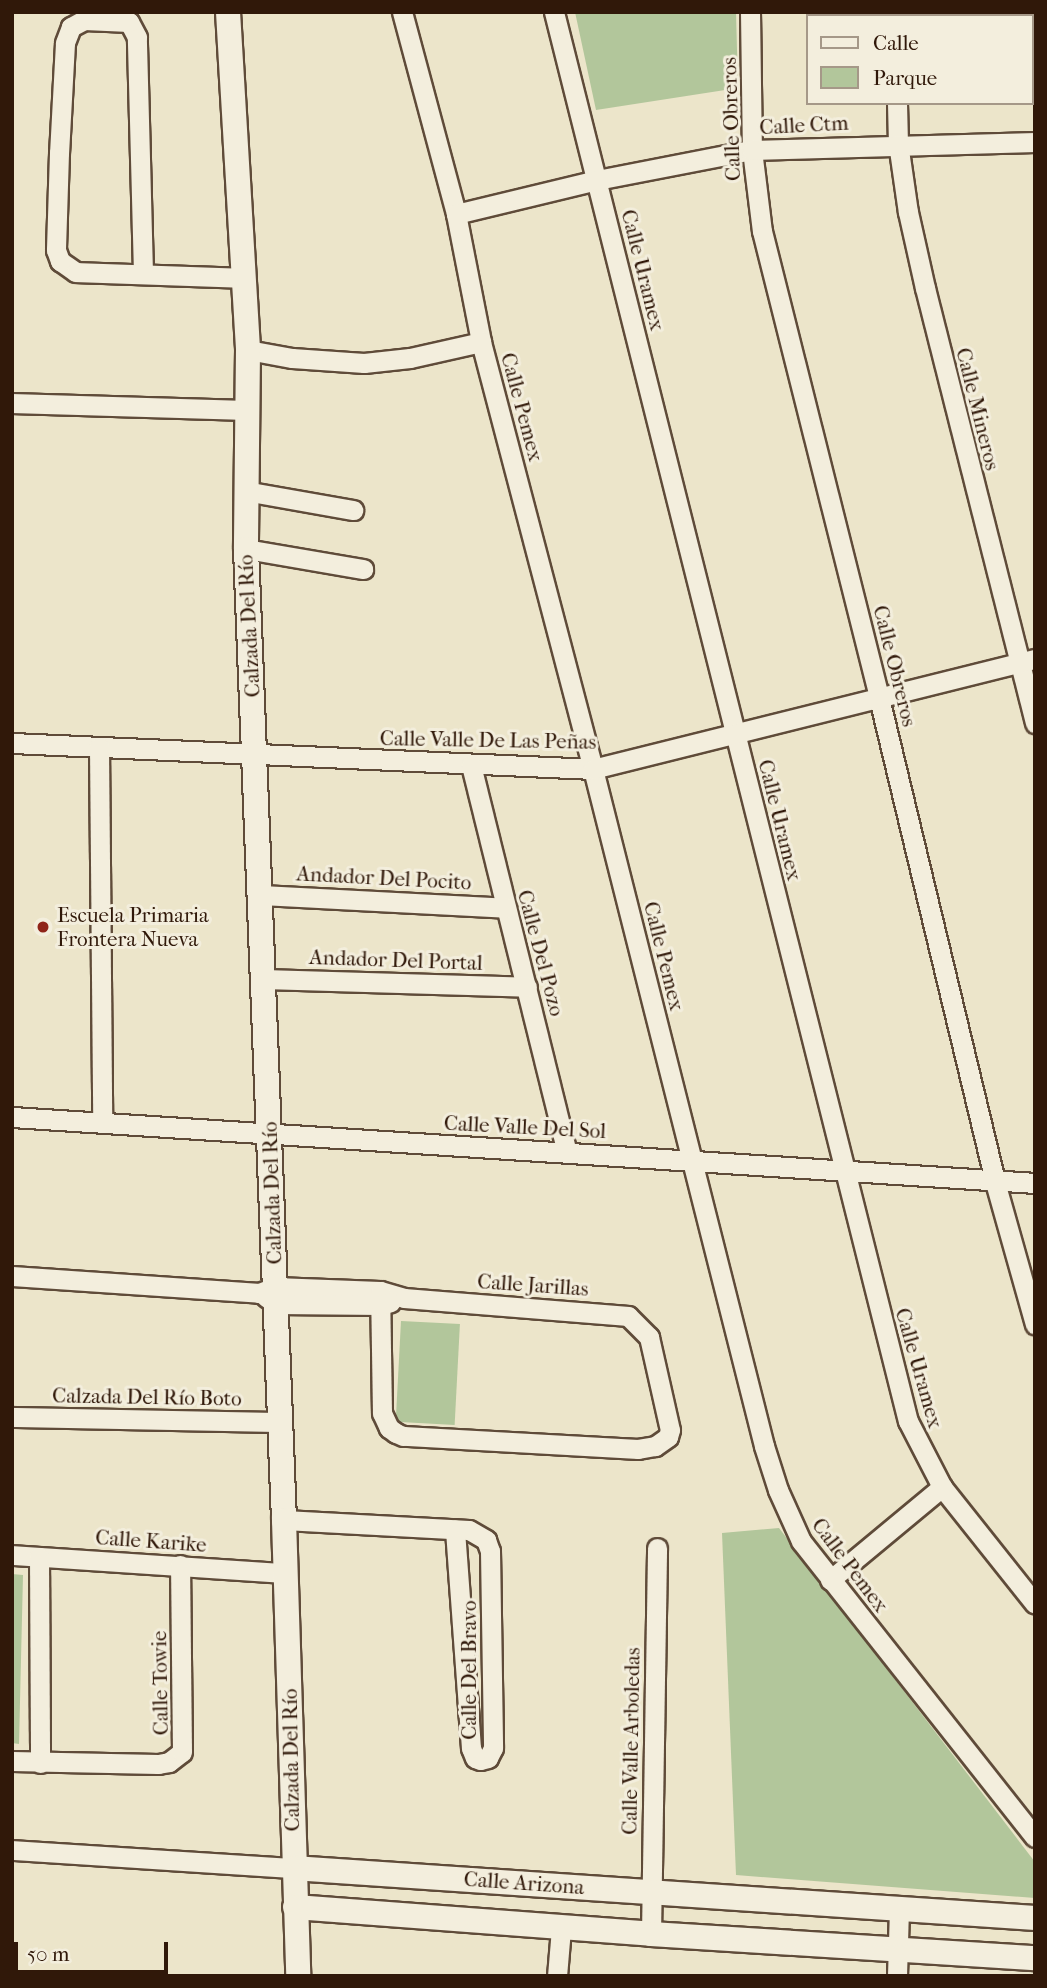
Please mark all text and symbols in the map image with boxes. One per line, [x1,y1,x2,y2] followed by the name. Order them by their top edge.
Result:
[806,14,1033,105] legend
[873,31,919,55] text: Calle
[716,57,746,181] street label: Calle Obreros
[873,66,937,90] text: Parque
[759,110,849,140] street label: Calle Ctm
[616,207,670,333] street label: Calle Uramex
[951,345,1005,473] street label: Calle Mineros
[495,350,549,464] street label: Calle Pemex
[233,554,265,698] street label: Calzada Del Río
[868,603,922,729] street label: Calle Obreros
[380,726,596,754] street label: Calle Valle De Las Peñas
[753,757,807,883] street label: Calle Uramex
[296,861,472,895] street label: Andador Del Pocito
[512,887,570,1019] street label: Calle Del Pozo
[638,899,690,1013] street label: Calle Pemex
[57,902,209,952] place label: Escuela Primaria Frontera Nueva
[35,919,51,935] marker: Escuela Primaria Frontera Nueva
[309,944,483,976] street label: Andador Del Portal
[443,1110,607,1144] street label: Calle Valle Del Sol
[257,1121,287,1265] street label: Calzada Del Río
[476,1269,590,1301] street label: Calle Jarillas
[890,1305,948,1431] street label: Calle Uramex
[52,1383,242,1411] street label: Calzada Del Río Boto
[806,1513,894,1617] street label: Calle Pemex
[95,1525,207,1557] street label: Calle Karike
[456,1600,482,1740] street label: Calle Del Bravo
[146,1630,174,1736] street label: Calle Towie
[617,1647,645,1835] street label: Calle Valle Arboledas
[277,1688,305,1832] street label: Calzada Del Río
[463,1866,585,1900] street label: Calle Arizona
[18,1928,172,1972] scale bar
[27,1942,70,1966] text: 50 m

